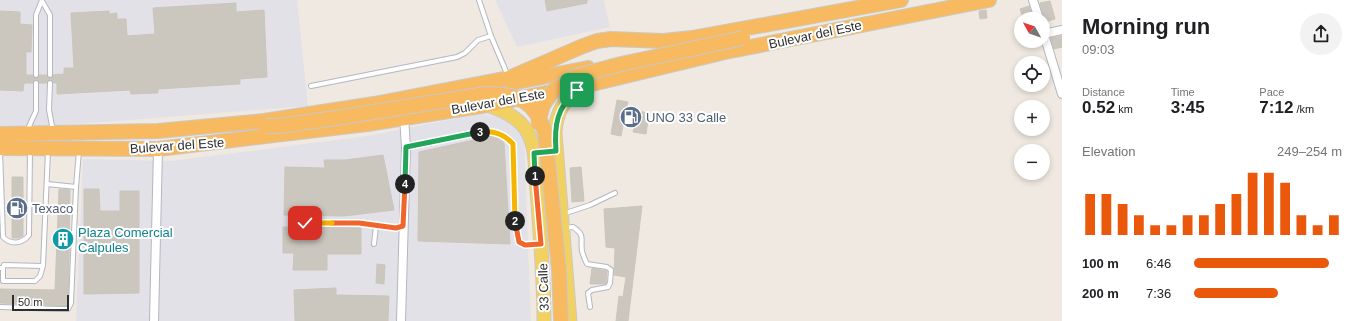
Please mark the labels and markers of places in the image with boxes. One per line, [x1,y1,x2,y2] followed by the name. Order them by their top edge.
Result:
[560,73,594,107] pin
[618,104,644,130] fuel station icon: UNO 33 Calle
[646,110,726,125] place label: UNO 33 Calle
[470,122,490,142] pin: 3
[525,166,545,186] pin: 1
[395,174,415,194] pin: 4
[4,195,30,221] fuel station icon: Texaco
[32,201,73,216] place label: Texaco
[288,206,322,240] pin
[505,211,525,231] pin: 2
[78,225,173,255] place label: Plaza Comercial Calpules
[50,226,76,252] building icon: Plaza Comercial Calpules

